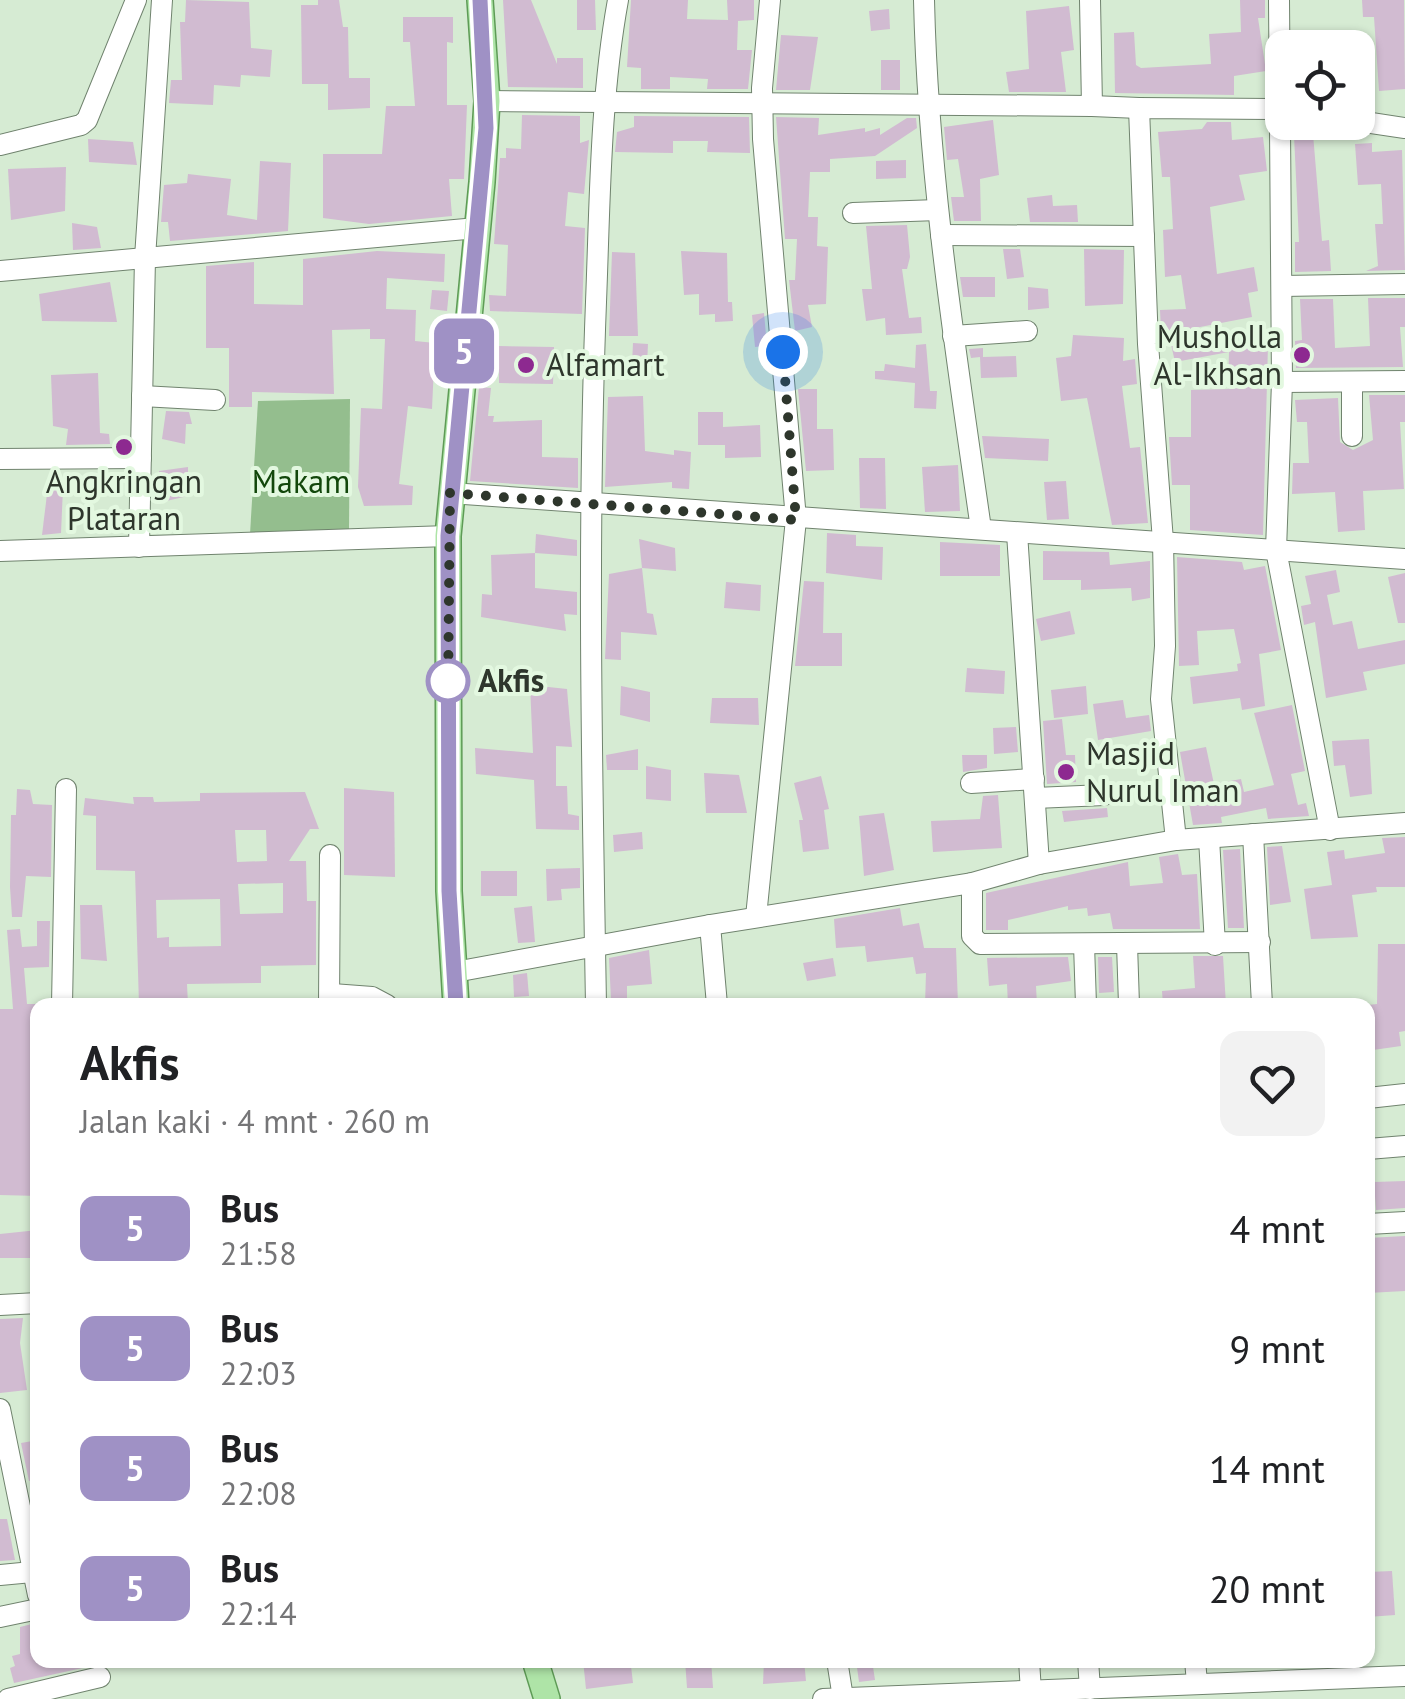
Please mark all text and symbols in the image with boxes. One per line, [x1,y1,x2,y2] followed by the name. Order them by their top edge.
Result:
[1265,30,1375,140] map controls
[1265,30,1375,140] button: locate
[1153,315,1282,394] place label: Musholla Al-Ikhsan
[432,318,496,384] line badge: 5
[758,327,808,377] your location
[454,328,474,374] text: 5
[546,343,665,385] place label: Alfamart
[1291,344,1313,366] marker: Musholla Al-Ikhsan
[515,354,537,376] marker: Alfamart
[113,436,135,458] marker: Angkringan Plataran
[46,460,202,539] place label: Angkringan Plataran
[252,460,350,502] park label: Makam
[478,659,544,701] place label: Akfis
[427,660,469,702] marker: Akfis
[1086,732,1239,811] place label: Masjid Nurul Iman
[1055,761,1077,783] marker: Masjid Nurul Iman
[80,1031,179,1093] text: Akfis
[1220,1031,1325,1136] button: heart
[80,1100,430,1142] text: Jalan kaki · 4 mnt · 260 m
[220,1183,279,1232] text: Bus
[1230,1204,1325,1253] text: 4 mnt
[125,1205,145,1251] text: 5
[220,1232,297,1274] text: 21:58
[220,1303,279,1352] text: Bus
[1230,1324,1325,1373] text: 9 mnt
[125,1325,145,1371] text: 5
[220,1352,297,1394] text: 22:03
[220,1423,279,1472] text: Bus
[1209,1444,1325,1493] text: 14 mnt
[125,1445,145,1491] text: 5
[220,1472,297,1514] text: 22:08
[220,1543,279,1592] text: Bus
[1209,1564,1325,1613] text: 20 mnt
[125,1565,145,1611] text: 5
[220,1592,297,1634] text: 22:14

